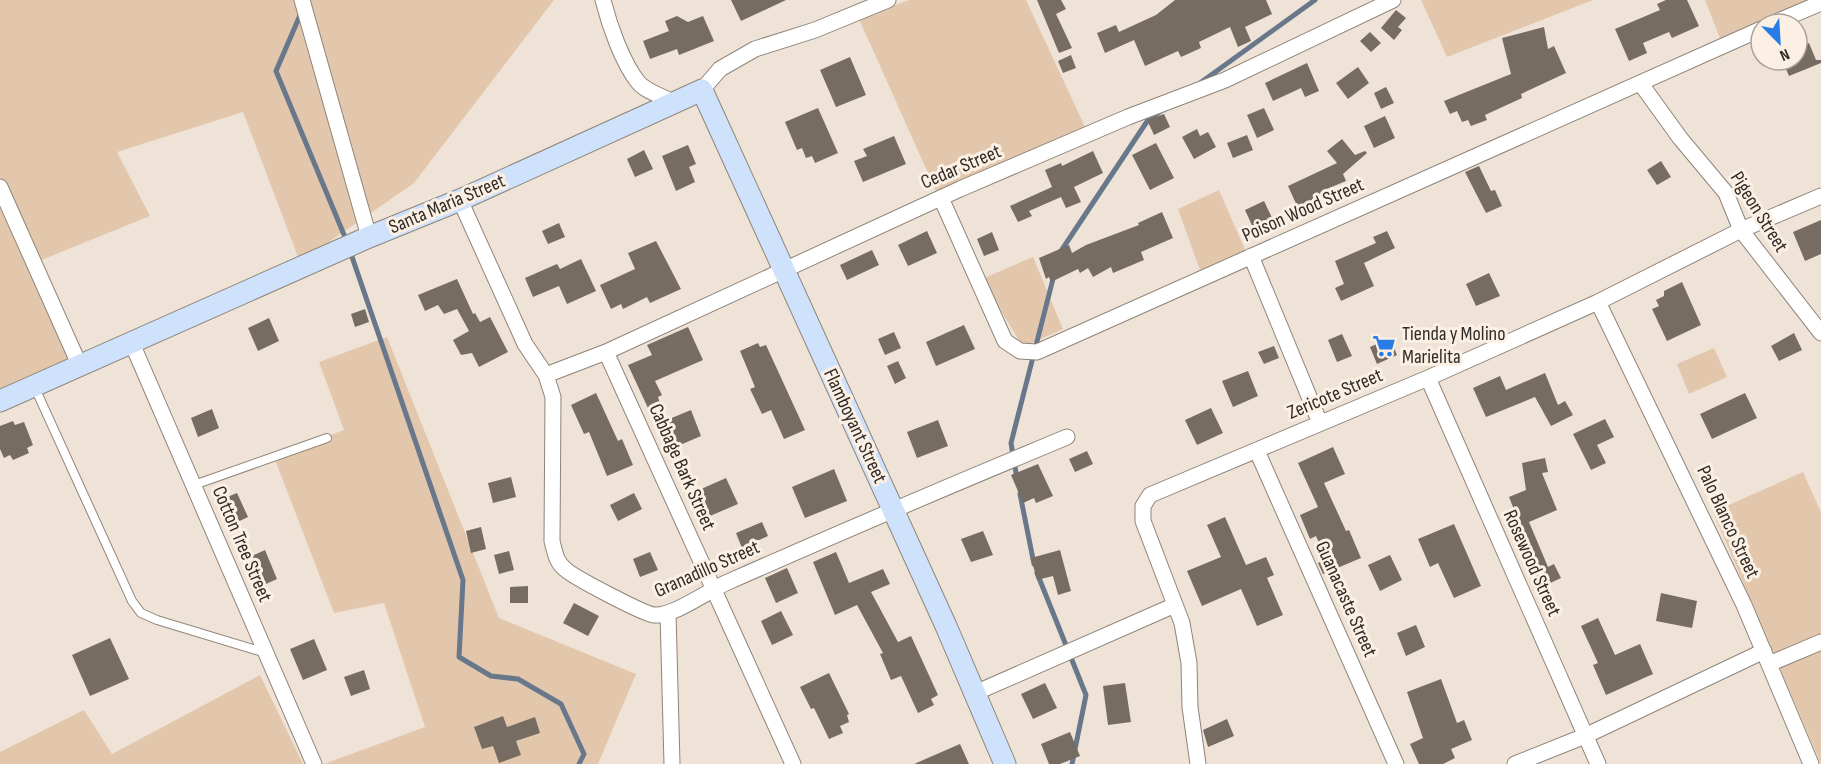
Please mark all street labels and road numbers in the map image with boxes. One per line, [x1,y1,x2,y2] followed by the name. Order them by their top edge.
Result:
[917,139,1005,195] street label: Cedar Street
[1725,167,1793,257] street label: Pigeon Street
[385,169,509,239] street label: Santa Maria Street
[1238,172,1368,248] street label: Poison Wood Street
[1284,363,1386,425] street label: Zericote Street
[818,365,892,487] street label: Flamboyant Street
[643,400,721,534] street label: Cabbage Bark Street
[1691,462,1765,582] street label: Palo Blanco Street
[207,483,277,605] street label: Cotton Tree Street
[1498,506,1566,620] street label: Rosewood Street
[651,535,763,603] street label: Granadillo Street
[1310,537,1382,661] street label: Guanacaste Street

